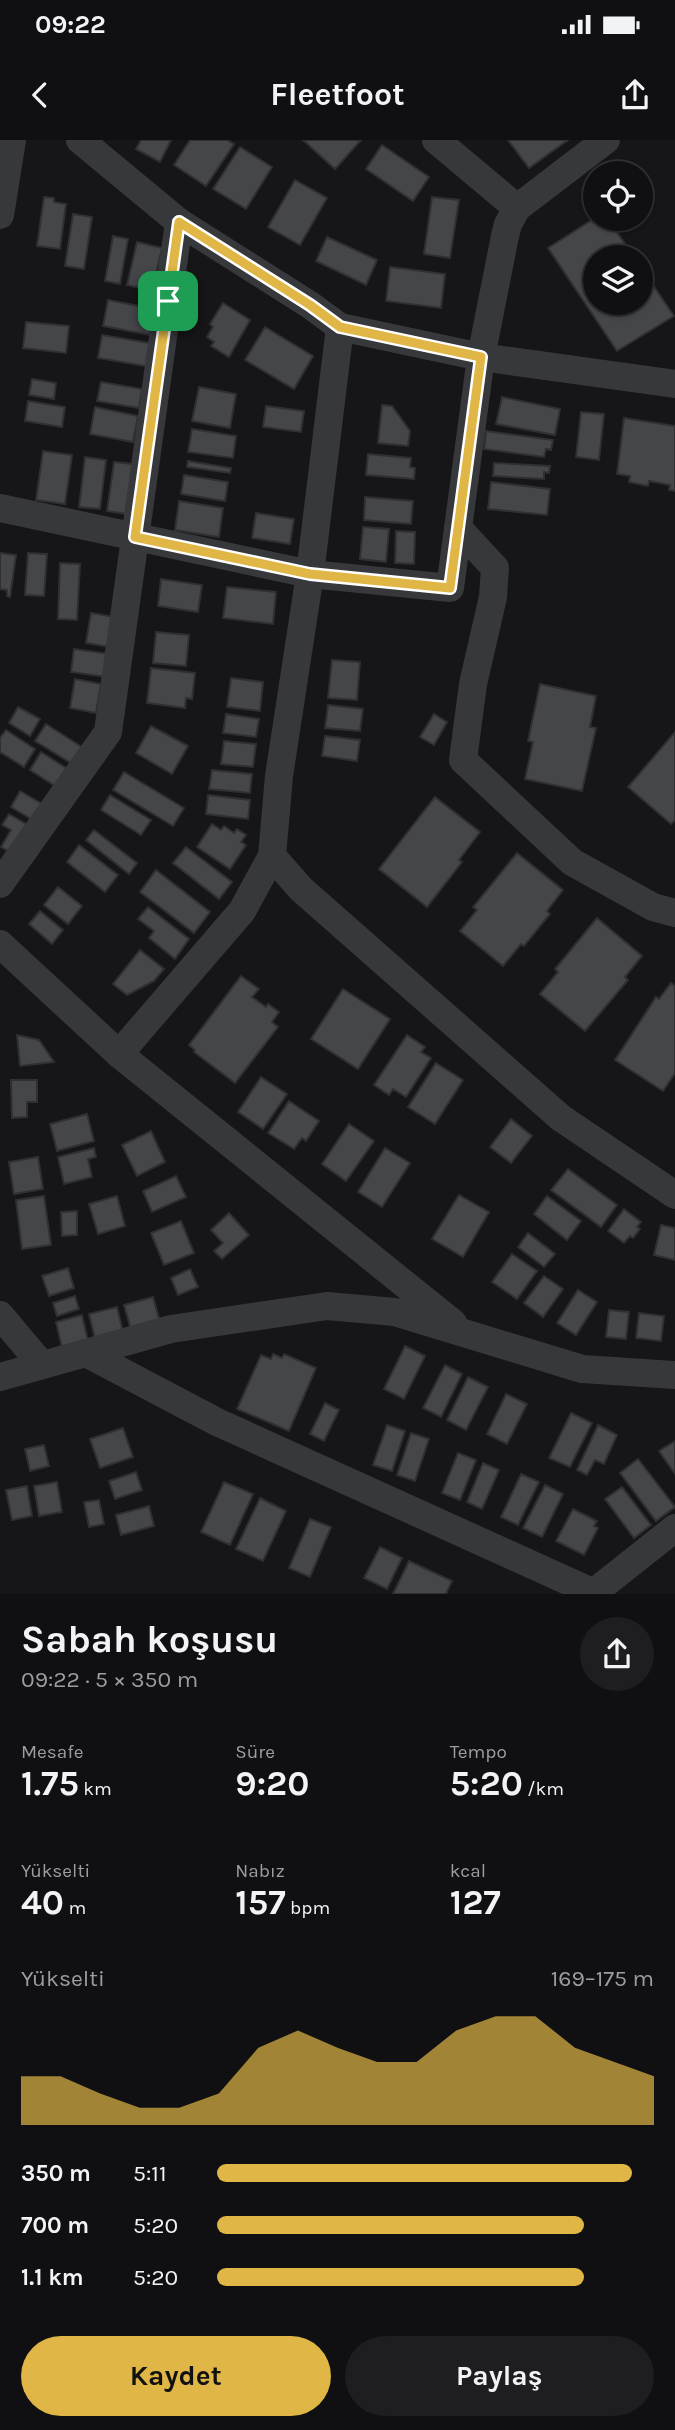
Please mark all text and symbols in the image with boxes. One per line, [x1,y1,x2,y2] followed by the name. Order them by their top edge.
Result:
[35,9,106,40] text: 09:22
[21,76,59,114] icon: back
[270,76,405,113] text: Fleetfoot
[616,76,654,114] icon: share
[583,161,653,315] map controls
[583,161,653,231] button: locate
[583,245,653,315] button: layers
[138,271,198,331] pin
[149,282,187,320] icon: arrive
[21,1617,278,1662] text: Sabah koşusu
[580,1617,654,1691] button: share
[21,1666,198,1693] text: 09:22 · 5 × 350 m
[21,1741,84,1763] text: Mesafe
[235,1741,275,1763] text: Süre
[450,1741,507,1763] text: Tempo
[21,1763,79,1804] text: 1.75
[235,1763,309,1804] text: 9:20
[450,1763,523,1804] text: 5:20
[79,1778,112,1800] text: km
[523,1778,564,1800] text: /km
[21,1860,90,1882] text: Yükselti
[235,1860,285,1882] text: Nabız
[450,1860,486,1882] text: kcal
[21,1882,64,1923] text: 40
[235,1882,286,1923] text: 157
[450,1882,501,1923] text: 127
[64,1897,86,1919] text: m
[286,1897,330,1919] text: bpm
[21,1965,105,1992] text: Yükselti
[551,1965,654,1992] text: 169–175 m
[21,2160,91,2187] text: 350 m
[133,2160,167,2187] text: 5:11
[21,2212,89,2239] text: 700 m
[133,2212,178,2239] text: 5:20
[21,2264,84,2291] text: 1.1 km
[133,2264,178,2291] text: 5:20
[21,2336,331,2416] button: Kaydet
[345,2336,654,2416] button: Paylaş

